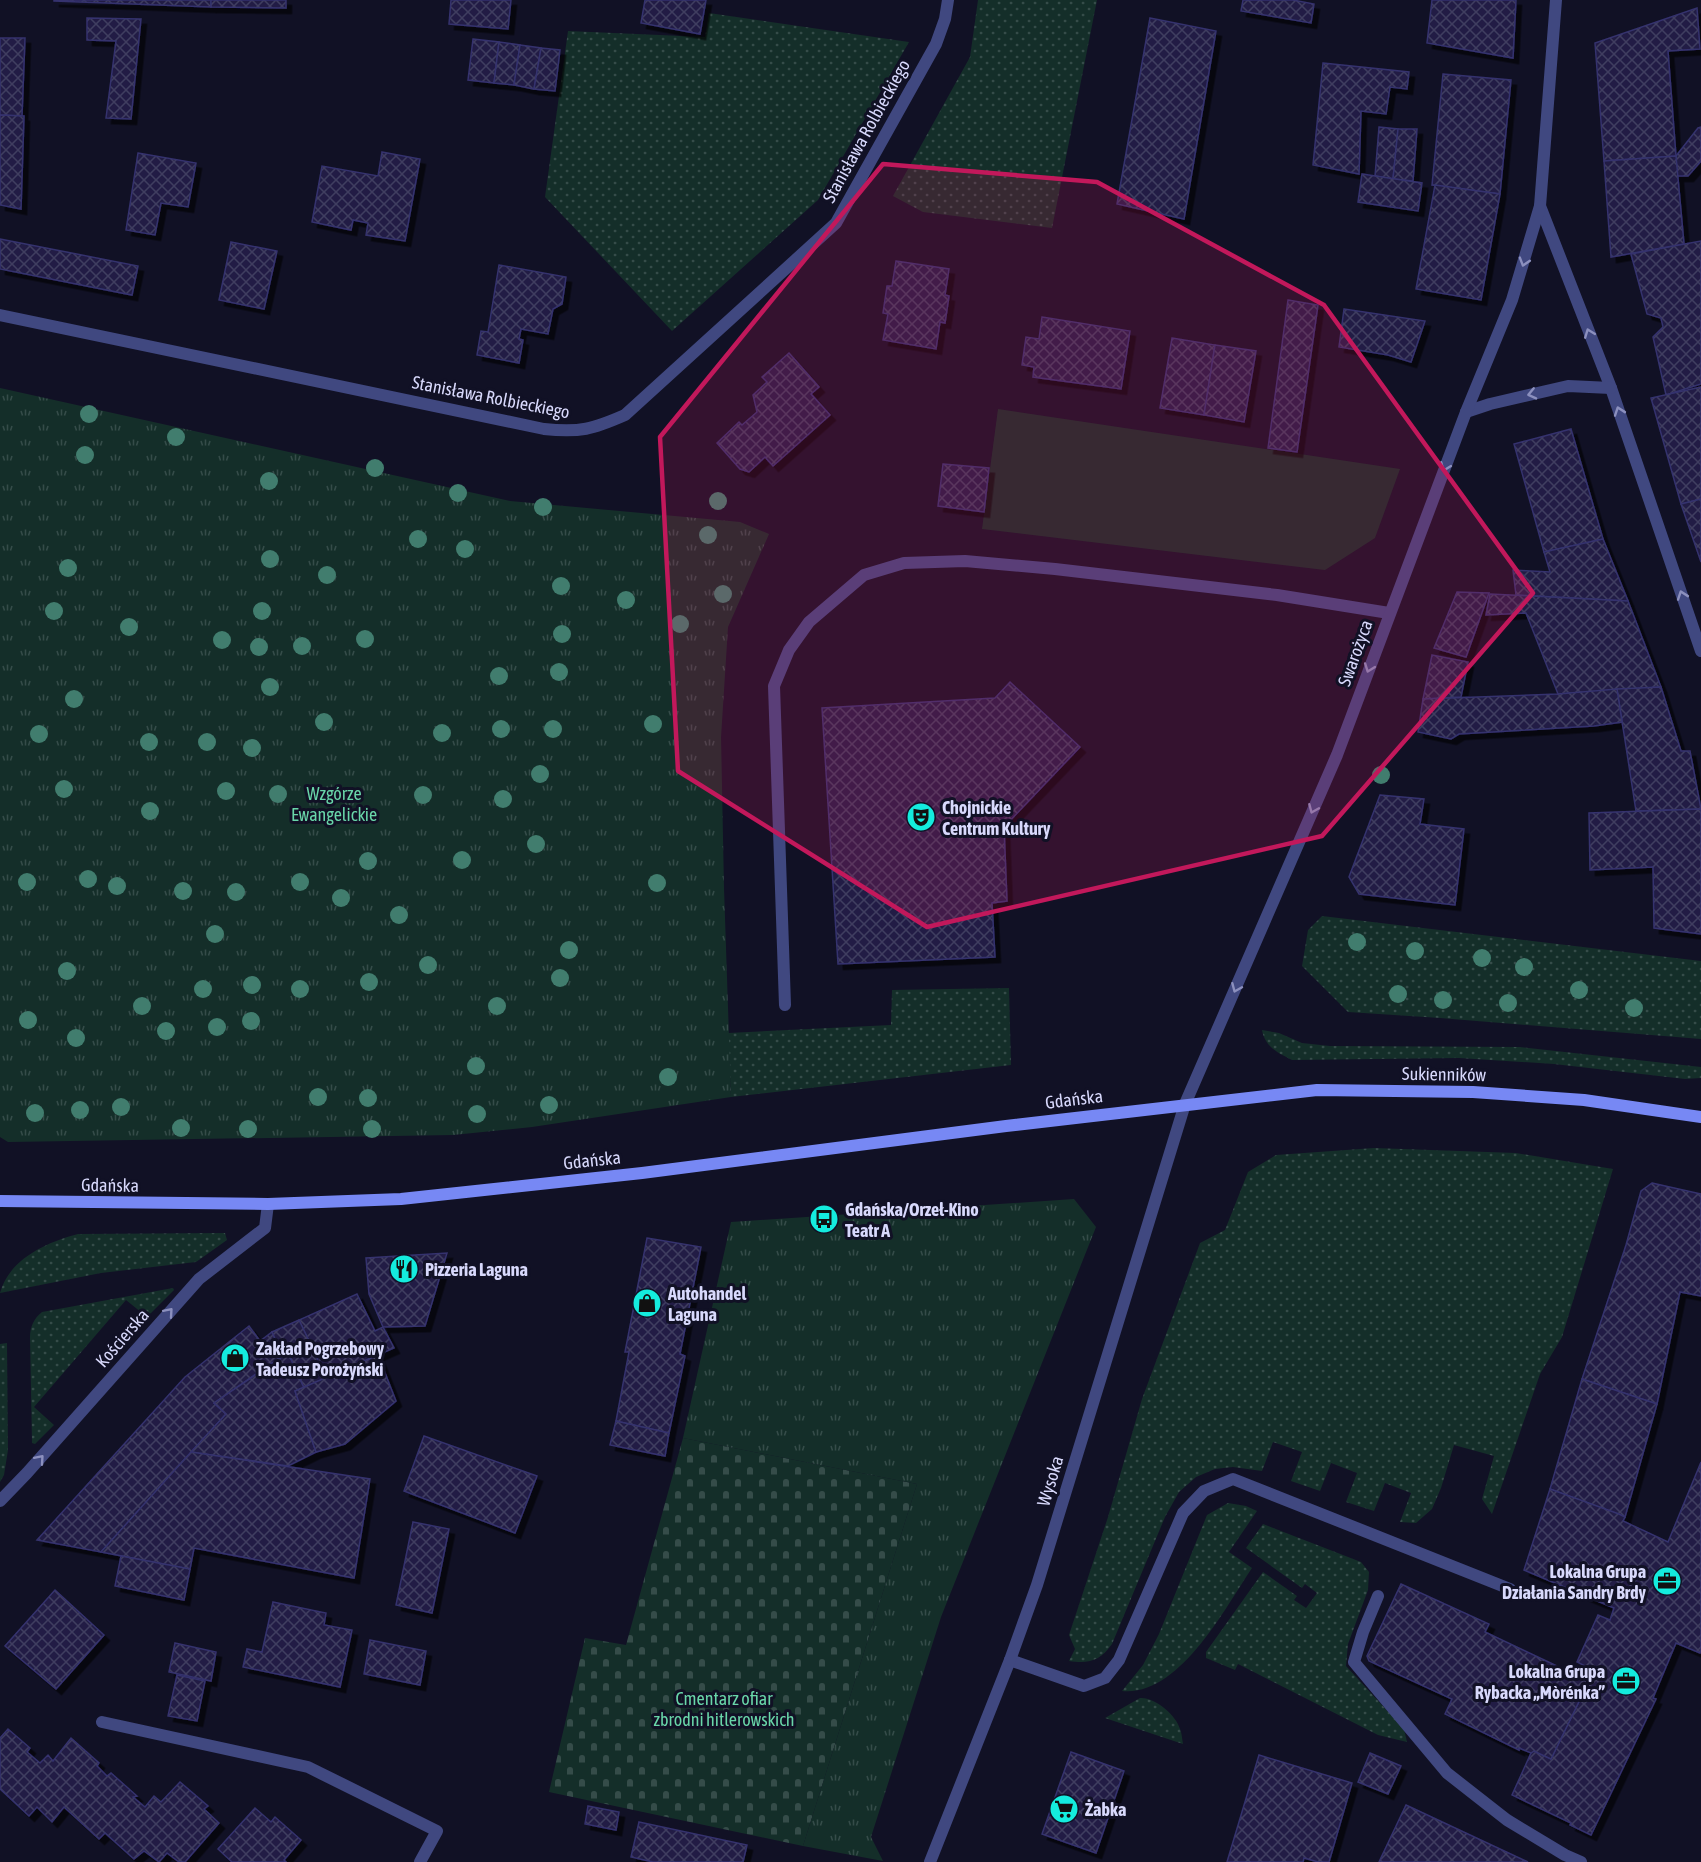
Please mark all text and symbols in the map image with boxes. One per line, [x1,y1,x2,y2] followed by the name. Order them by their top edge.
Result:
[818,56,914,206] street label: Stanisława Rolbieckiego
[1519,256,1531,267] one-way arrow
[1584,328,1597,339] one-way arrow
[410,371,572,423] street label: Stanisława Rolbieckiego
[1527,386,1537,399] one-way arrow
[1613,406,1626,417] one-way arrow
[1440,461,1452,472] one-way arrow
[1677,590,1689,601] one-way arrow
[1333,617,1377,689] street label: Swarożyca
[1363,663,1376,673] one-way arrow
[291,783,377,825] park label: Wzgórze Ewangelickie
[942,797,1051,839] place label: Chojnickie Centrum Kultury
[905,801,937,833] theatre icon: Chojnickie Centrum Kultury
[1309,802,1321,813] one-way arrow
[1231,982,1243,993] one-way arrow
[1402,1063,1486,1085] street label: Sukienników
[1044,1085,1104,1113] street label: Gdańska
[562,1147,622,1173] street label: Gdańska
[81,1174,139,1196] street label: Gdańska
[845,1199,979,1241] place label: Gdańska/Orzeł-Kino Teatr A
[808,1203,840,1235] bus stop icon: Gdańska/Orzeł-Kino Teatr A
[388,1253,420,1285] restaurant icon: Pizzeria Laguna
[425,1259,528,1280] place label: Pizzeria Laguna
[667,1283,747,1325] place label: Autohandel Laguna
[631,1287,663,1319] shop icon: Autohandel Laguna
[91,1305,153,1371] street label: Kościerska
[162,1309,173,1319] one-way arrow
[256,1338,385,1380] place label: Zakład Pogrzebowy Tadeusz Porożyński
[219,1342,251,1374] shop icon: Zakład Pogrzebowy Tadeusz Porożyński
[1032,1453,1068,1509] street label: Wysoka
[33,1455,44,1466] one-way arrow
[1502,1561,1647,1603] place label: Lokalna Grupa Działania Sandry Brdy
[1651,1565,1683,1597] office icon: Lokalna Grupa Działania Sandry Brdy
[1475,1661,1606,1703] place label: Lokalna Grupa Rybacka „Mòrénka”
[1610,1665,1642,1697] office icon: Lokalna Grupa Rybacka „Mòrénka”
[653,1688,795,1730] park label: Cmentarz ofiar zbrodni hitlerowskich
[1048,1793,1080,1825] supermarket icon: Żabka
[1085,1799,1126,1820] place label: Żabka

